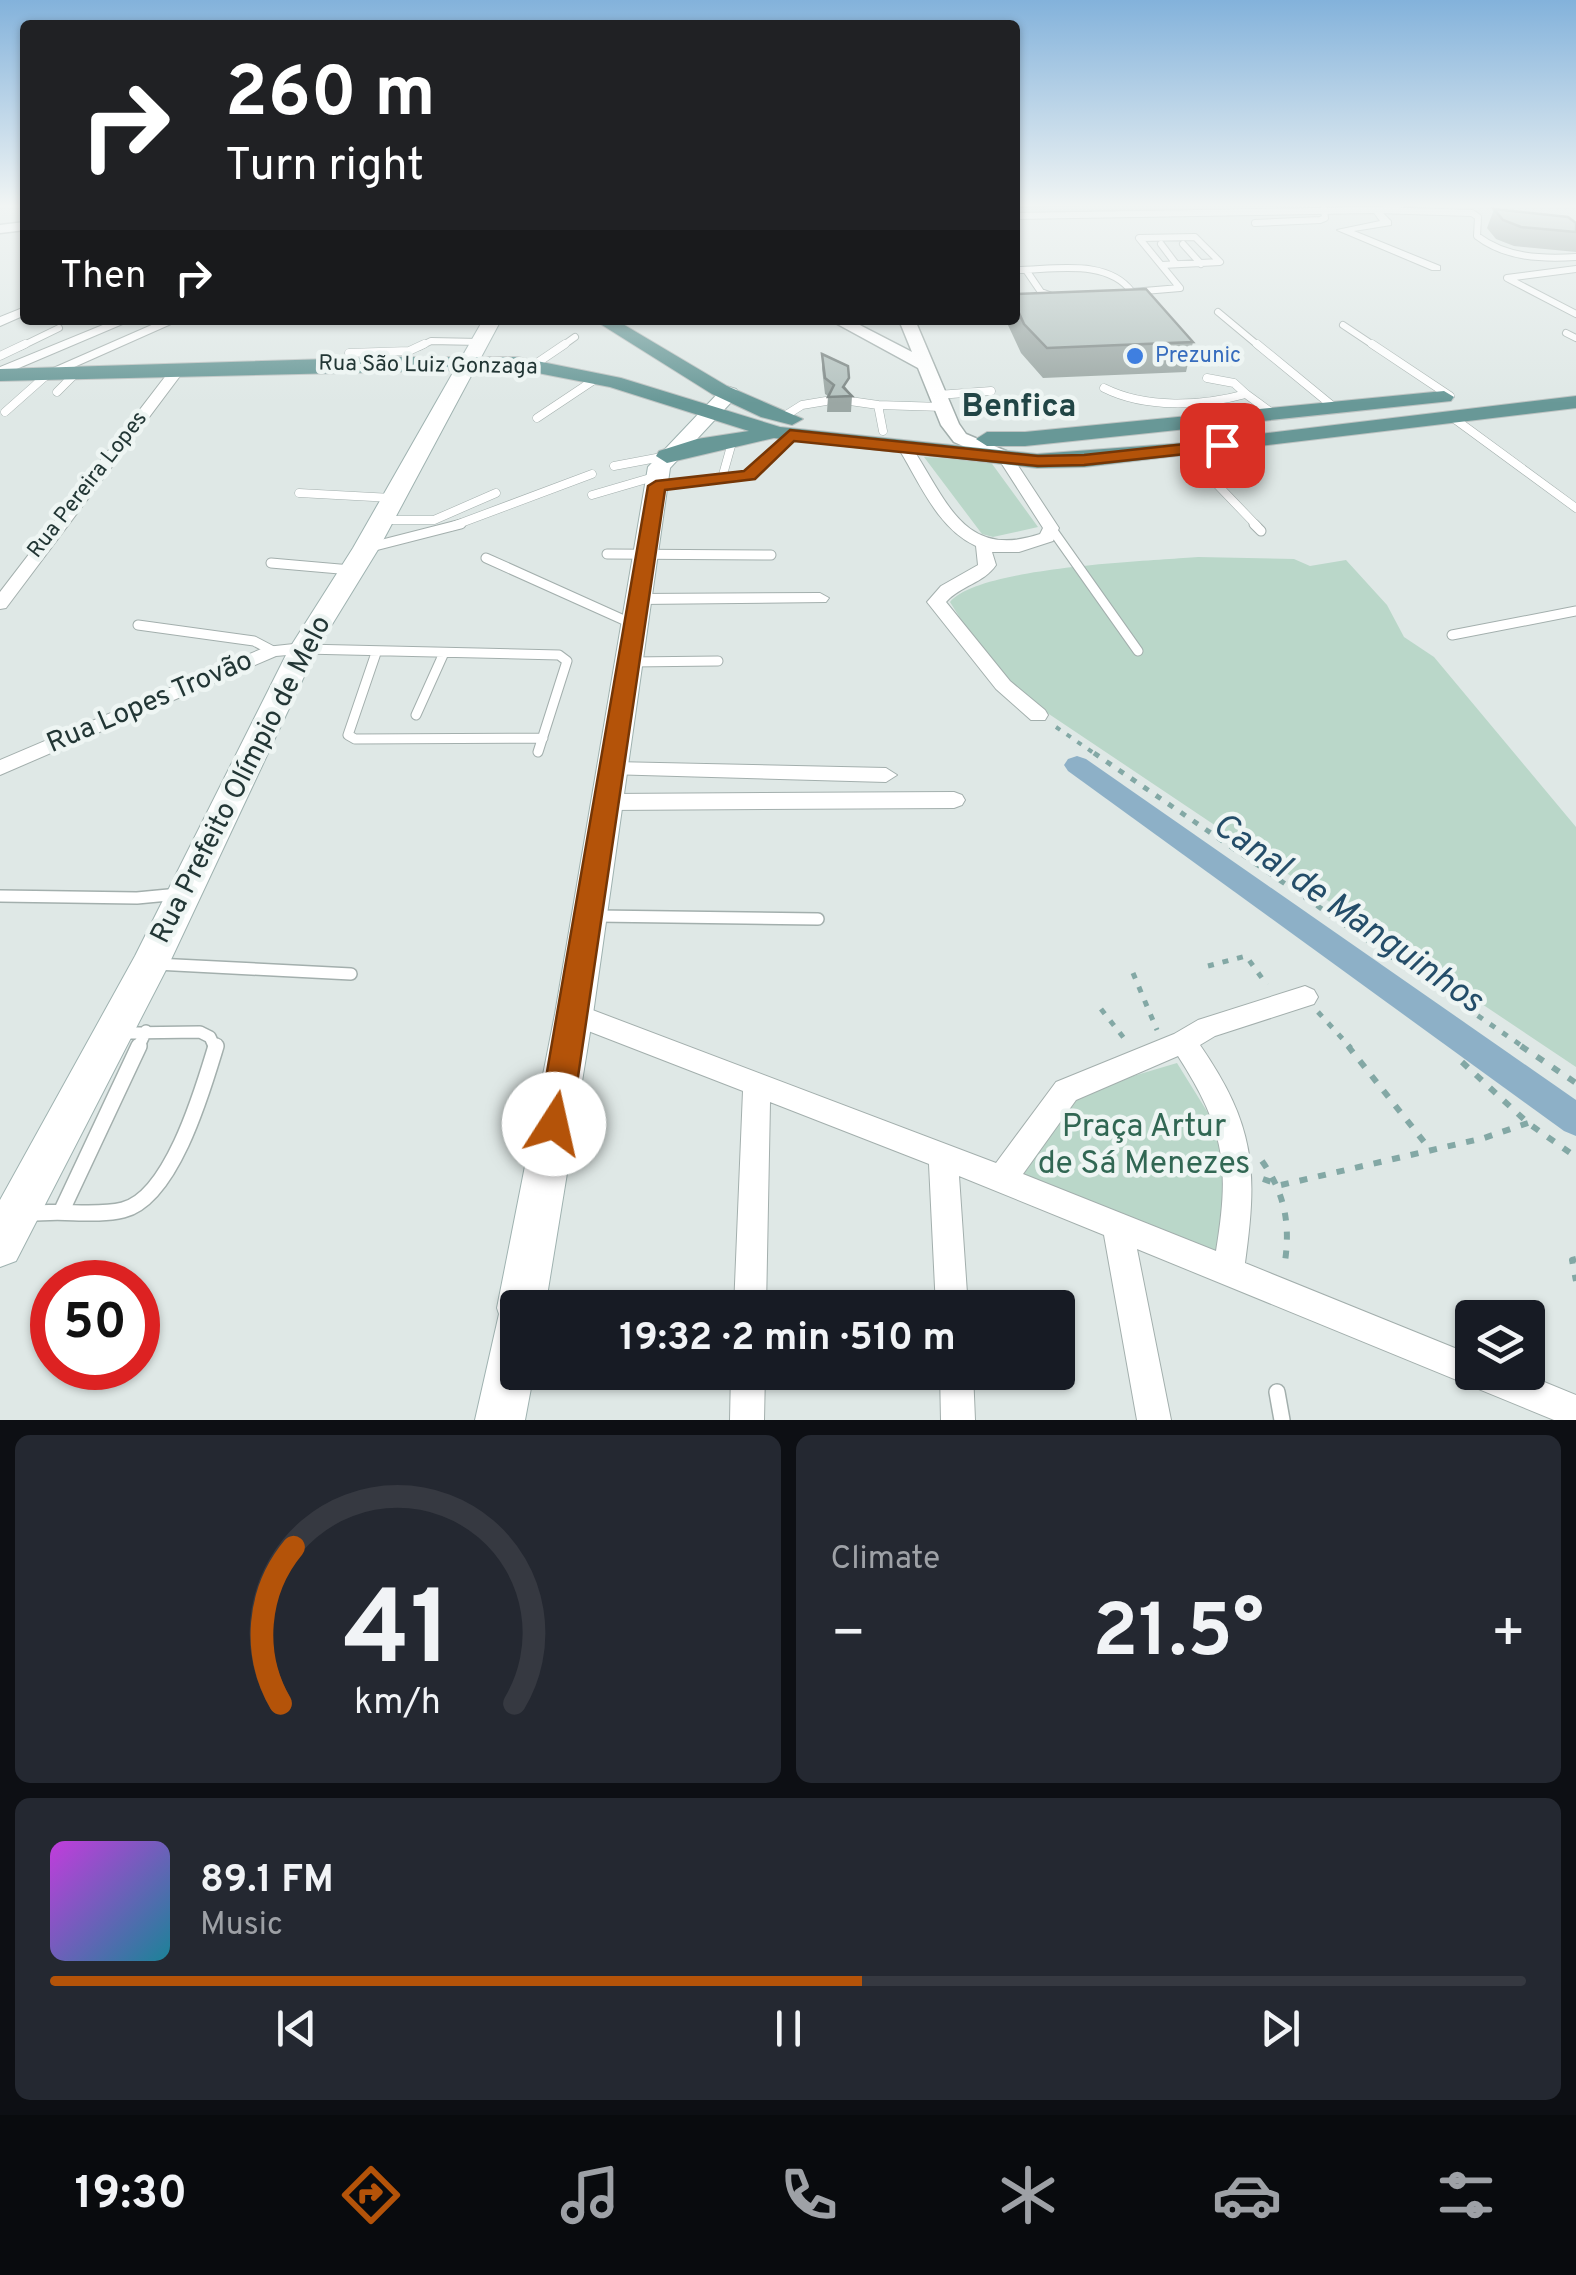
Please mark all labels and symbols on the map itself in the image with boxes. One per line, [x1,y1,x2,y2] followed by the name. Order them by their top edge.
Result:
[1155,343,1241,370] place label: Prezunic
[1124,345,1146,367] marker: Prezunic
[318,351,538,381] street label: Rua São Luiz Gonzaga
[962,388,1076,428] district label: Benfica
[1180,403,1265,488] pin
[22,406,154,564] street label: Rua Pereira Lopes
[144,610,340,950] street label: Rua Prefeito Olímpio de Melo
[42,643,258,763] street label: Rua Lopes Trovão
[1203,804,1492,1025] water label: Canal de Manguinhos
[502,1072,606,1176] position arrow
[1038,1108,1250,1185] park label: Praça Artur de Sá Menezes
[30,1260,160,1390] speed limit sign: 50

